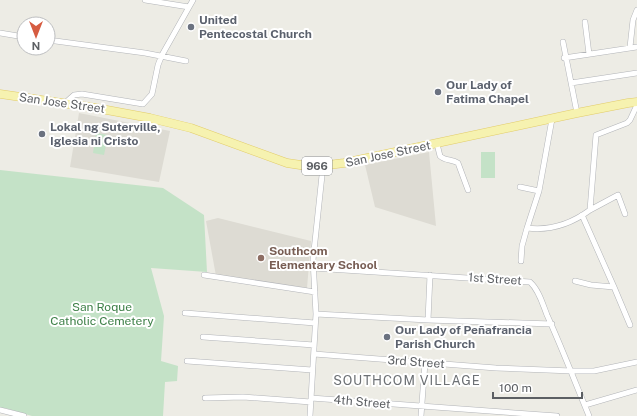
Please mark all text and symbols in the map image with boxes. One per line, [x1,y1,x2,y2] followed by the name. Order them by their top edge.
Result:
[199,13,312,41] place label: United Pentecostal Church
[16,16,56,56] north arrow
[186,22,196,32] marker: United Pentecostal Church
[32,40,40,52] text: N
[446,78,529,106] place label: Our Lady of Fatima Chapel
[433,87,443,97] marker: Our Lady of Fatima Chapel
[18,90,106,116] street label: San Jose Street
[50,120,161,148] place label: Lokal ng Suterville, Iglesia ni Cristo
[37,129,47,139] marker: Lokal ng Suterville, Iglesia ni Cristo
[344,138,432,170] street label: San Jose Street
[302,157,332,175] road number: 966
[269,244,378,272] place label: Southcom Elementary School
[256,253,266,263] marker: Southcom Elementary School
[468,270,522,288] street label: 1st Street
[50,300,154,328] park label: San Roque Catholic Cemetery
[395,323,532,351] place label: Our Lady of Peñafrancia Parish Church
[382,332,392,342] marker: Our Lady of Peñafrancia Parish Church
[387,353,445,371] street label: 3rd Street
[333,373,481,388] district label: SOUTHCOM VILLAGE
[493,374,582,400] scale bar
[499,381,532,395] text: 100 m
[333,393,391,411] street label: 4th Street

